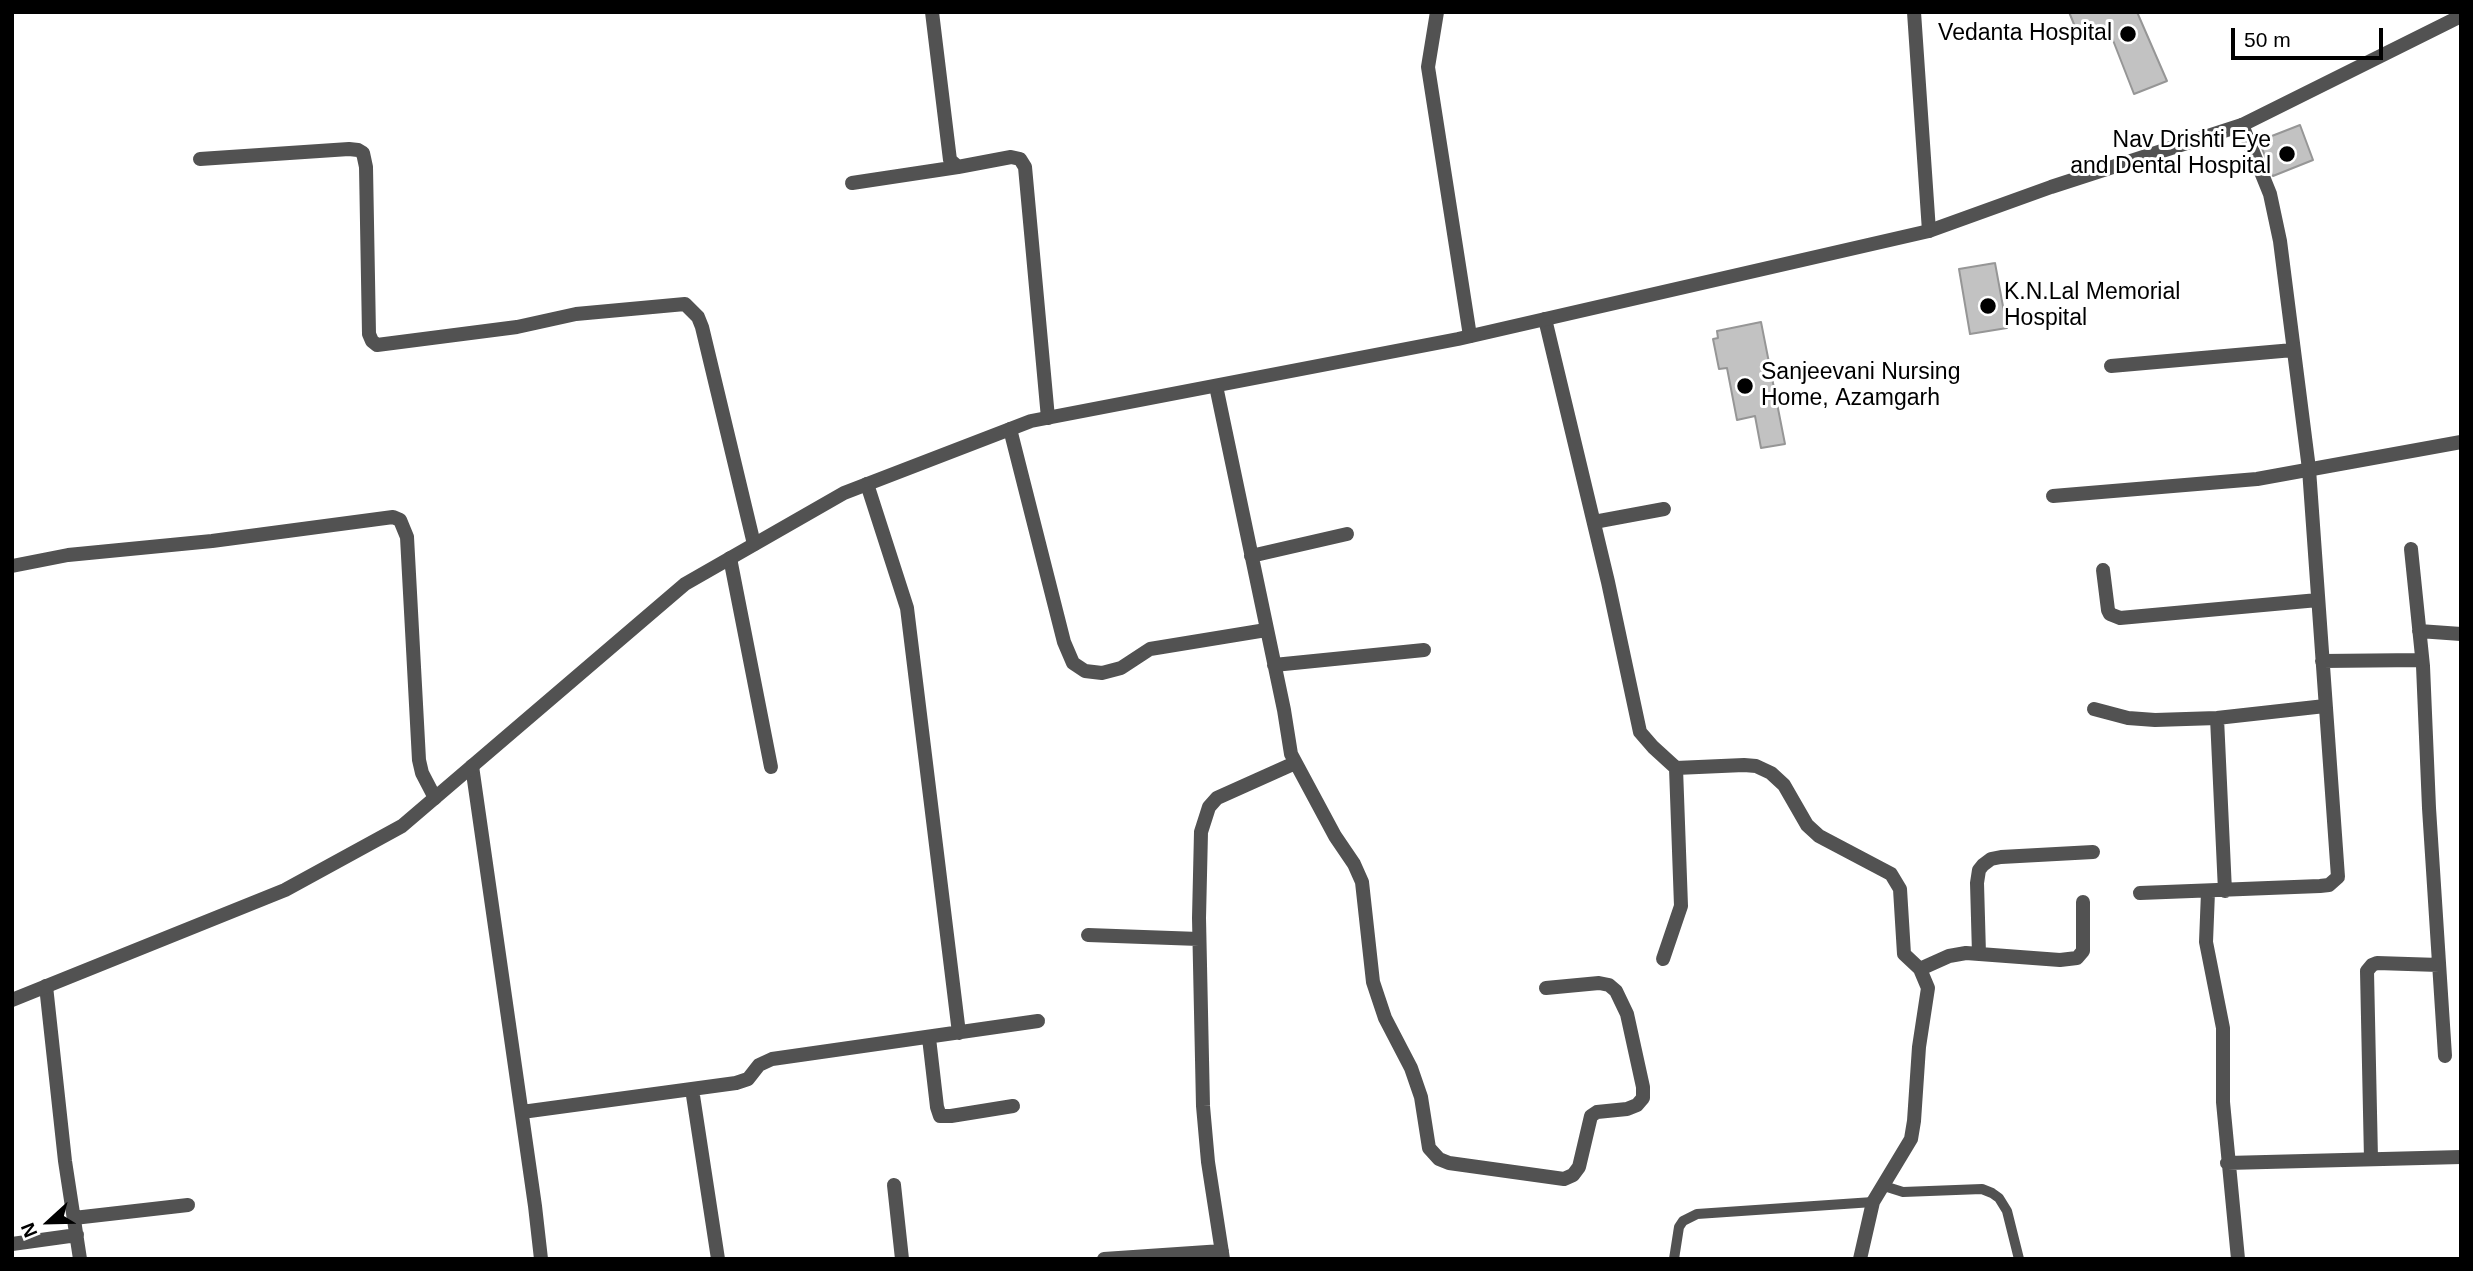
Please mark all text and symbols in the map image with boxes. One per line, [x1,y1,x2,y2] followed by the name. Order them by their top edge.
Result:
[2235,14,2387,58] scale bar
[1938,20,2112,48] place label: Vedanta Hospital
[2118,24,2138,44] marker: Vedanta Hospital
[2244,28,2291,51] text: 50 m
[2070,127,2271,181] place label: Nav Drishti Eye and Dental Hospital
[2277,144,2297,164] marker: Nav Drishti Eye and Dental Hospital
[2004,279,2180,333] place label: K.N.Lal Memorial Hospital
[1978,296,1998,316] marker: K.N.Lal Memorial Hospital
[1761,359,1960,413] place label: Sanjeevani Nursing Home, Azamgarh
[1735,376,1755,396] marker: Sanjeevani Nursing Home, Azamgarh
[14,1187,84,1257] north arrow
[17,1220,41,1240] text: N

